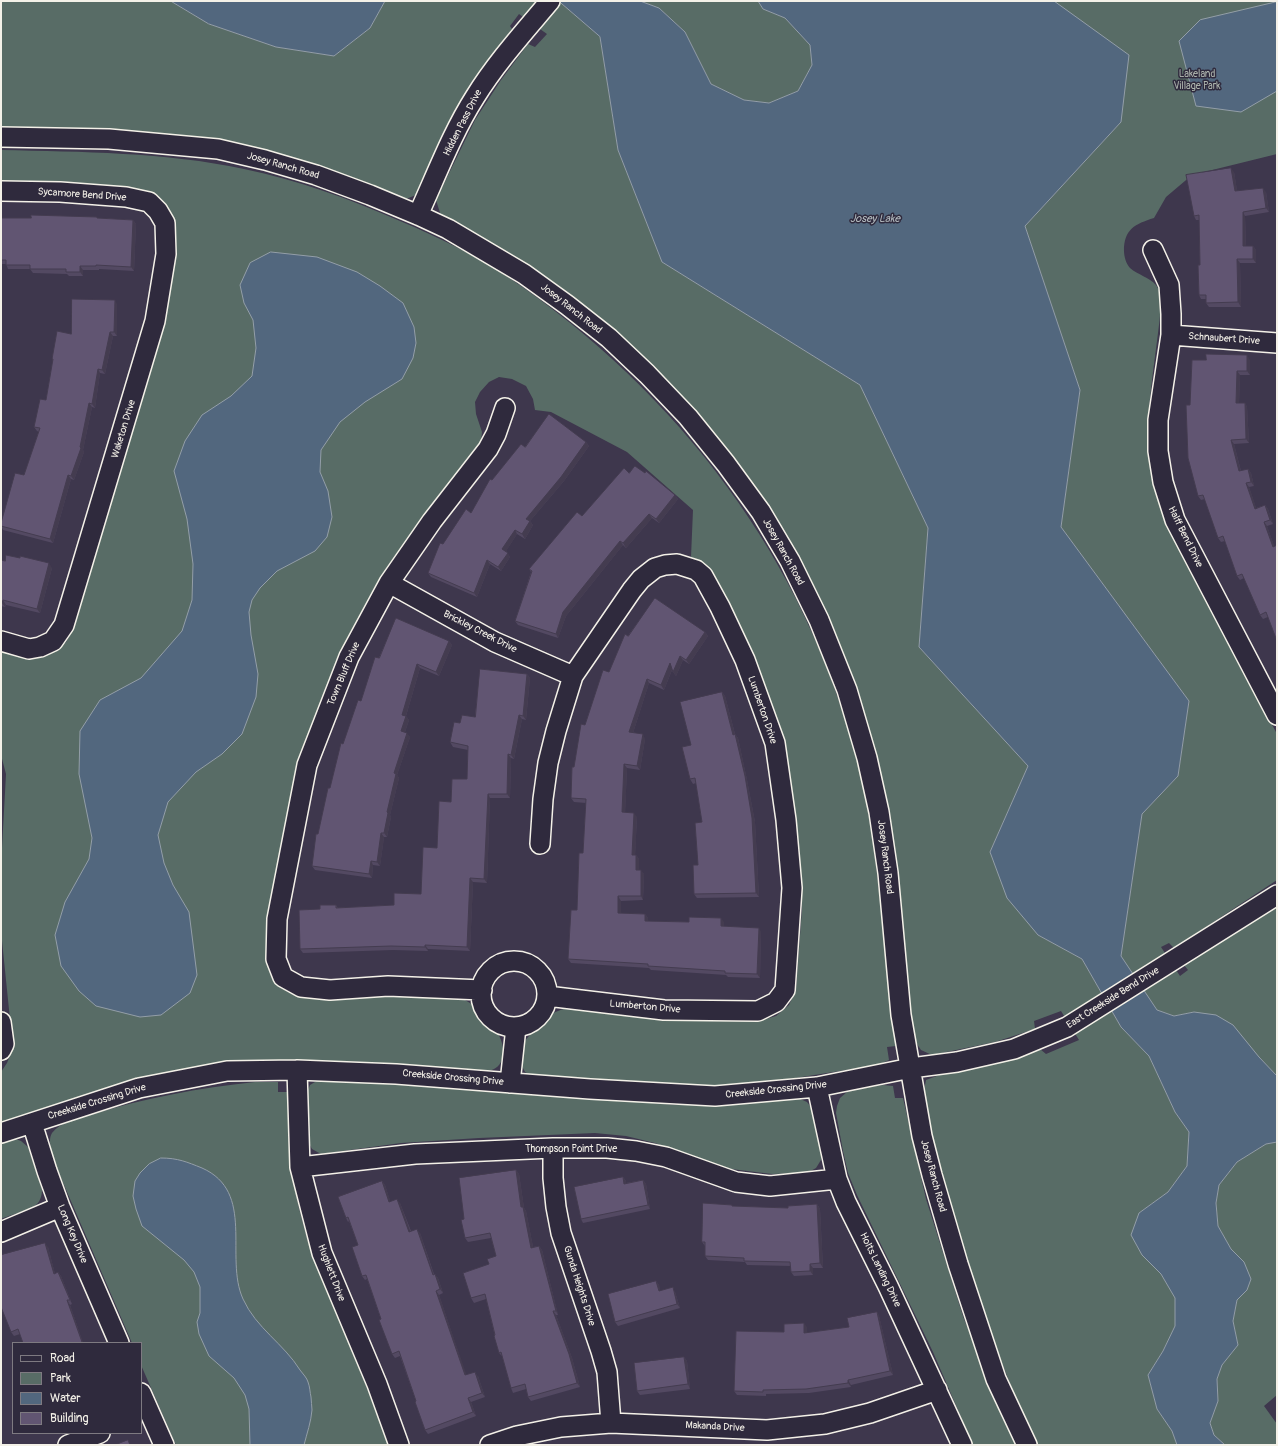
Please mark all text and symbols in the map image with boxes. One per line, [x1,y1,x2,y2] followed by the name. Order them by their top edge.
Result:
[1174,68,1220,92] park label: Lakeland Village Park
[441,88,485,158] street label: Hidden Pass Drive
[246,150,320,182] street label: Josey Ranch Road
[37,186,127,204] street label: Sycamore Bend Drive
[850,212,900,226] water label: Josey Lake
[538,281,604,337] street label: Josey Ranch Road
[1188,331,1260,347] street label: Schnaubert Drive
[109,398,139,460] street label: Waketon Drive
[1165,504,1205,570] street label: Halff Bend Drive
[760,517,806,587] street label: Josey Ranch Road
[441,608,519,656] street label: Brickley Creek Drive
[325,640,363,708] street label: Town Bluff Drive
[745,674,779,746] street label: Lumberton Drive
[875,819,895,895] street label: Josey Ranch Road
[1064,965,1162,1031] street label: East Creekside Bend Drive
[609,998,681,1016] street label: Lumberton Drive
[402,1068,504,1088] street label: Creekside Crossing Drive
[725,1079,827,1101] street label: Creekside Crossing Drive
[47,1081,147,1123] street label: Creekside Crossing Drive
[918,1138,948,1214] street label: Josey Ranch Road
[525,1143,617,1155] street label: Thompson Point Drive
[54,1203,90,1265] street label: Long Key Drive
[857,1231,903,1309] street label: Holts Landing Drive
[315,1243,347,1303] street label: Hughlett Drive
[560,1244,598,1328] street label: Gunda Heights Drive
[12,1342,142,1434] legend
[50,1351,75,1366] text: Road
[50,1371,71,1386] text: Park
[50,1391,81,1406] text: Water
[50,1411,89,1426] text: Building
[685,1419,745,1435] street label: Makanda Drive

